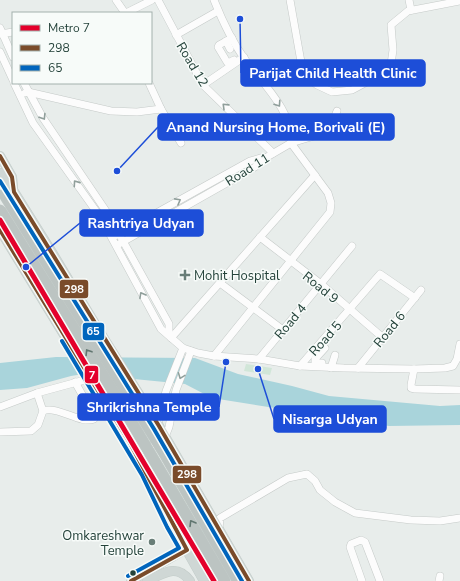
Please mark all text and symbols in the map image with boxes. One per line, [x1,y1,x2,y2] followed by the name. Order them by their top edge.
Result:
[12,12,152,84] legend
[48,20,90,36] text: Metro 7
[172,39,213,90] street label: Road 12
[48,40,70,56] text: 298
[48,60,62,76] text: 65
[241,60,425,86] callout: Parijat Child Health Clinic
[249,64,417,83] text: Parijat Child Health Clinic
[273,100,281,107] one-way arrow
[222,103,230,111] one-way arrow
[38,113,45,120] one-way arrow
[158,114,394,140] callout: Anand Nursing Home, Borivali (E)
[166,118,386,137] text: Anand Nursing Home, Borivali (E)
[222,149,273,191] street label: Road 11
[74,181,81,188] one-way arrow
[174,199,181,206] one-way arrow
[80,210,203,236] callout: Rashtriya Udyan
[87,214,195,233] text: Rashtriya Udyan
[194,267,280,285] place label: Mohit Hospital
[299,268,342,308] street label: Road 9
[179,269,191,281] marker: Mohit Hospital
[59,279,89,299] line badge: 298
[64,282,84,297] text: 298
[140,292,147,299] one-way arrow
[271,300,311,343] street label: Road 4
[370,308,410,351] street label: Road 6
[305,317,346,360] street label: Road 5
[82,322,105,341] line badge: 65
[86,324,100,339] text: 65
[86,349,93,356] one-way arrow
[84,365,99,384] line badge: 7
[89,368,95,383] text: 7
[178,372,186,379] one-way arrow
[78,394,219,420] callout: Shrikrishna Temple
[86,398,212,417] text: Shrikrishna Temple
[274,406,386,432] callout: Nisarga Udyan
[282,410,378,429] text: Nisarga Udyan
[172,465,202,484] line badge: 298
[177,467,197,482] text: 298
[189,520,197,527] one-way arrow
[62,527,144,560] place label: Omkareshwar Temple
[147,537,157,547] marker: Omkareshwar Temple
[128,568,138,578] unlabelled marker

